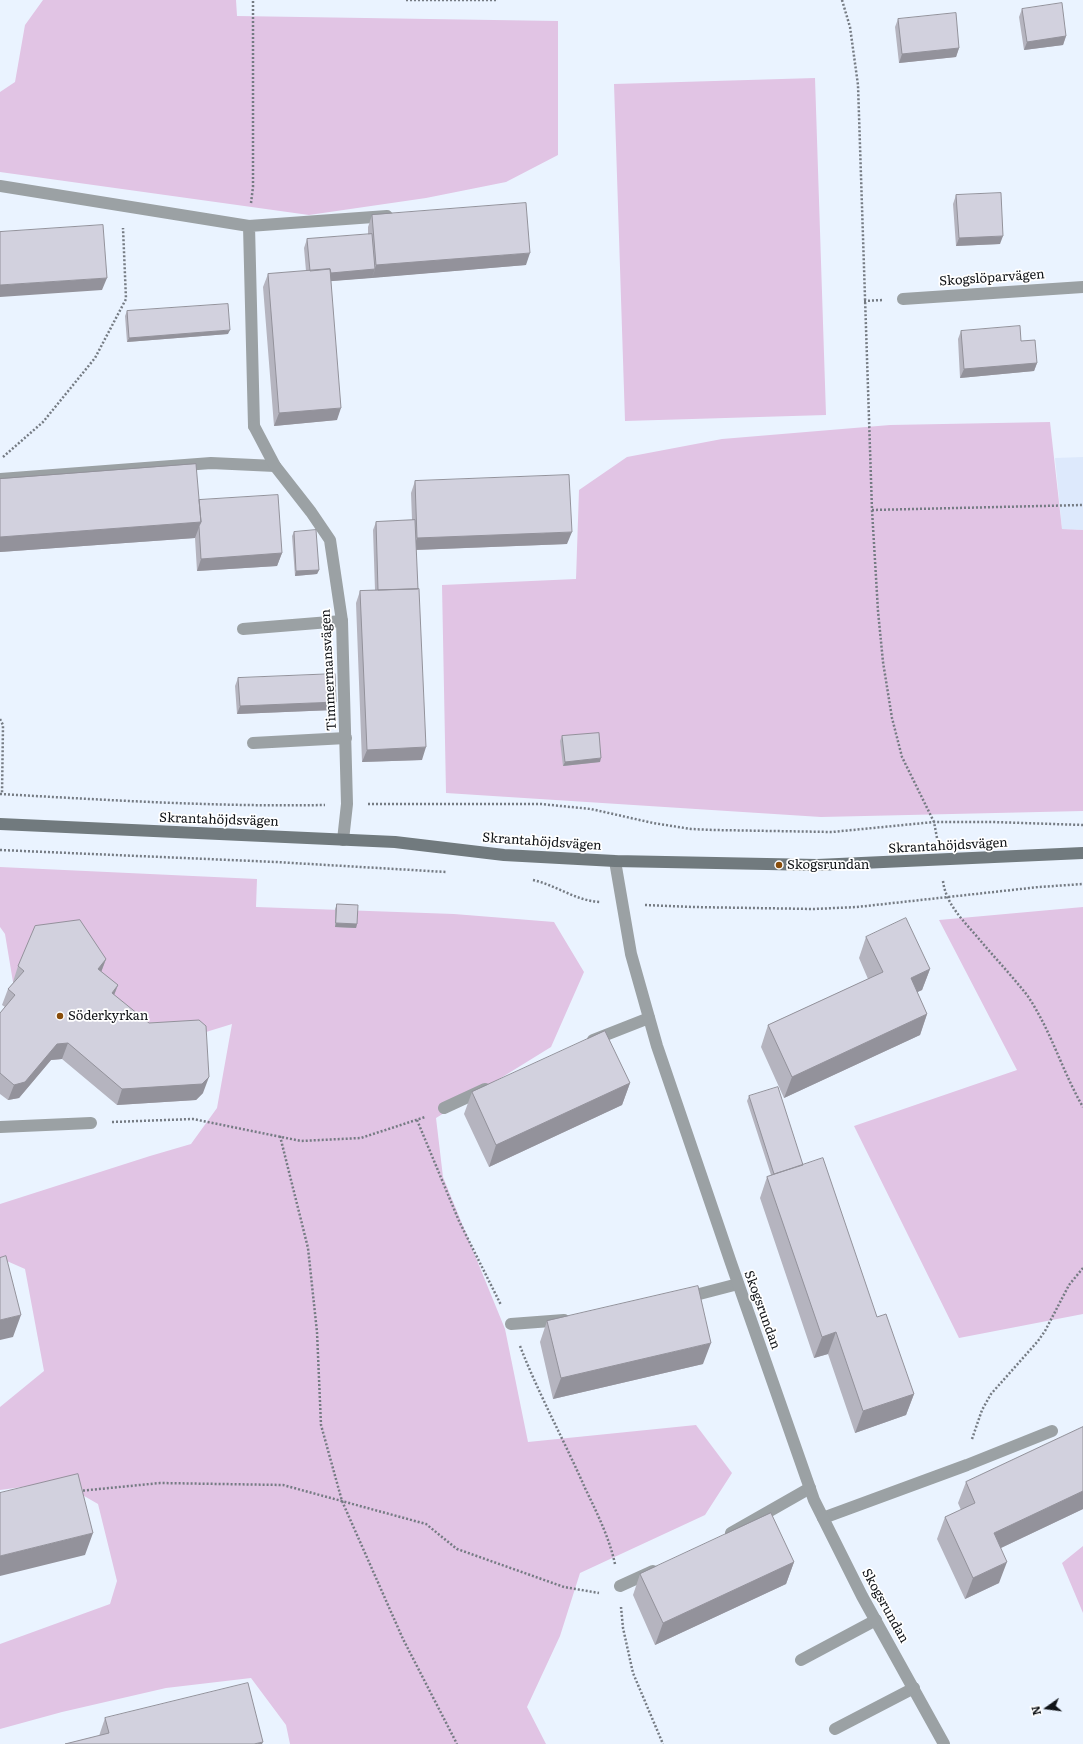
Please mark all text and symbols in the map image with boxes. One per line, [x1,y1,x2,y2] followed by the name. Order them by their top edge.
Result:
[939,267,1045,289] street label: Skogslöparvägen
[318,609,340,731] street label: Timmermansvägen
[159,810,279,830] street label: Skrantahöjdsvägen
[482,830,602,854] street label: Skrantahöjdsvägen
[888,835,1008,857] street label: Skrantahöjdsvägen
[787,857,869,873] place label: Skogsrundan
[774,860,784,870] marker: Skogsrundan
[68,1008,148,1024] place label: Söderkyrkan
[55,1011,65,1021] marker: Söderkyrkan
[741,1269,783,1351] street label: Skogsrundan
[858,1566,912,1646] street label: Skogsrundan
[1027,1688,1067,1728] north arrow
[1026,1704,1044,1717] text: N

